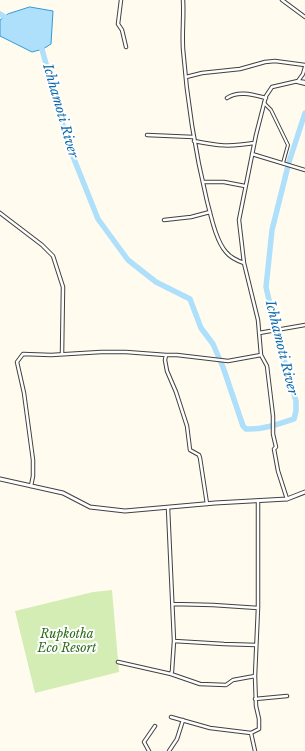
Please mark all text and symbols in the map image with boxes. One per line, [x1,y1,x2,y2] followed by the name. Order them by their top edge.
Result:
[39,62,81,160] water label: Ichhamoti River
[262,299,300,397] water label: Ichhamoti River
[37,628,97,656] park label: Rupkotha Eco Resort

